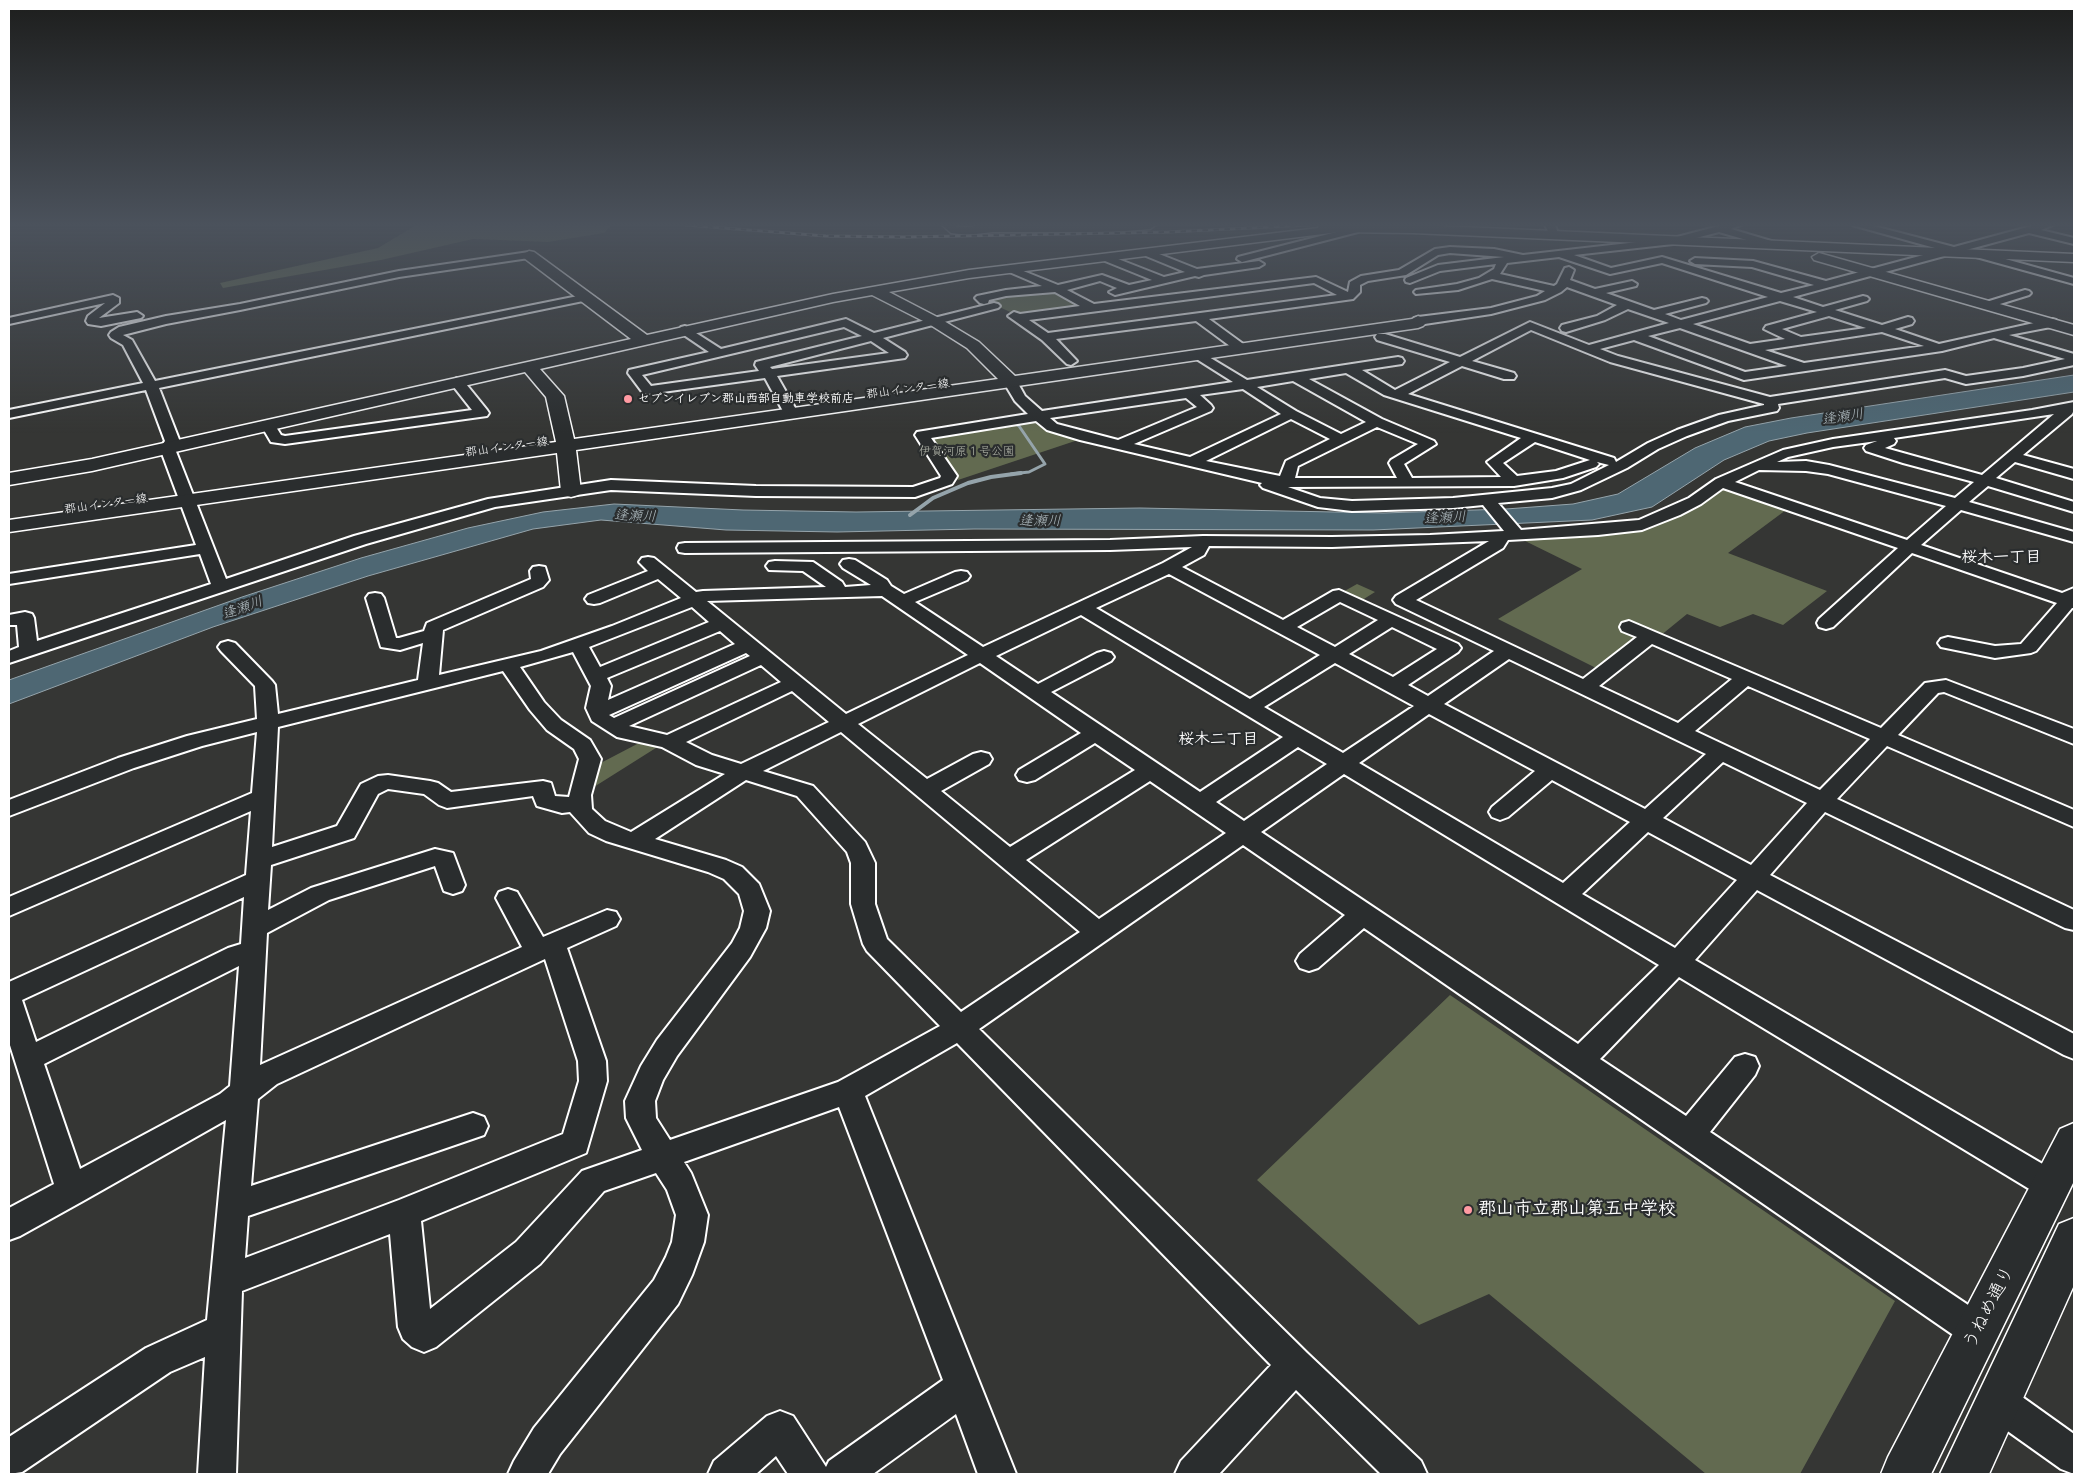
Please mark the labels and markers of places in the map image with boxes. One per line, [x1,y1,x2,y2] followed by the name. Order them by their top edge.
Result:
[638,392,854,406] place label: セブンイレブン郡山西部自動車学校前店
[622,393,634,405] marker: セブンイレブン郡山西部自動車学校前店
[1478,1199,1676,1221] place label: 郡山市立郡山第五中学校
[1462,1204,1474,1216] marker: 郡山市立郡山第五中学校

